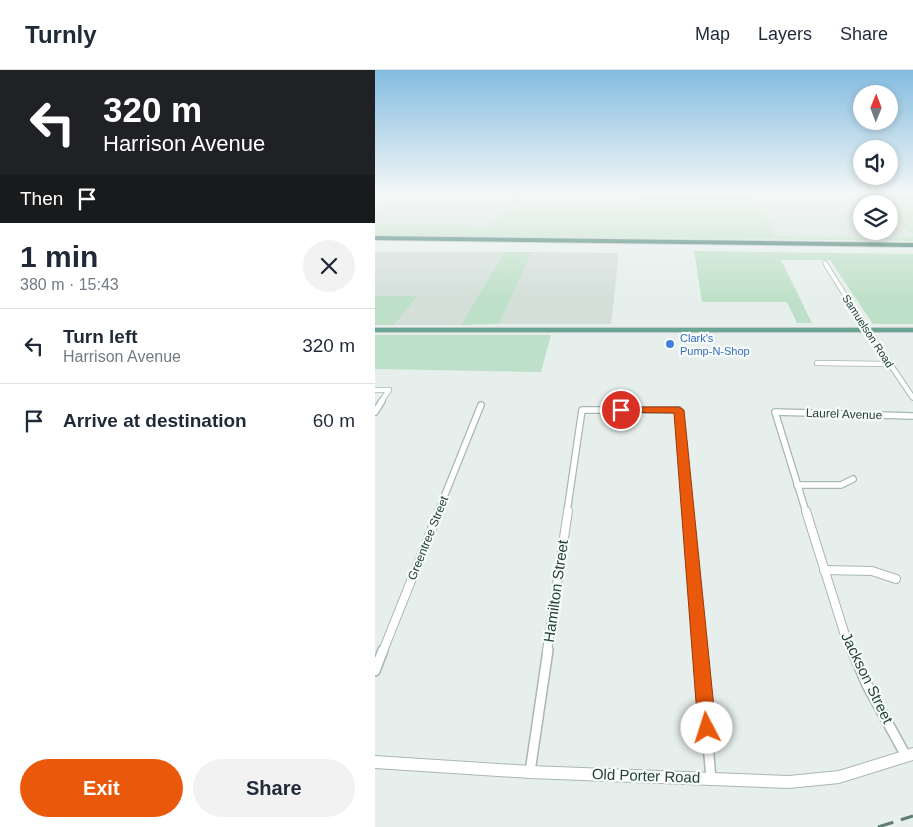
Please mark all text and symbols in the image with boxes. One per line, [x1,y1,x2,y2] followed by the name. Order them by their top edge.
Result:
[25,21,97,48] text: Turnly
[695,24,730,44] text: Map
[758,24,812,44] text: Layers
[840,24,888,44] text: Share
[853,85,897,130] north arrow
[853,85,898,240] map controls
[20,90,85,155] icon: left
[103,90,202,129] text: 320 m
[103,131,265,156] text: Harrison Avenue
[853,140,898,185] button: sound
[73,185,101,213] icon: arrive
[20,188,63,209] text: Then
[853,195,898,240] button: layers
[20,240,98,273] text: 1 min
[303,240,355,292] button: close
[20,276,119,293] text: 380 m · 15:43
[840,292,896,370] street label: Samuelson Road
[63,326,138,347] text: Turn left
[20,332,48,360] icon: left
[680,332,750,357] place label: Clark's Pump-N-Shop
[302,335,355,356] text: 320 m
[664,338,676,350] marker: Clark's Pump-N-Shop
[63,348,181,365] text: Harrison Avenue
[600,389,642,431] pin
[607,396,635,424] icon: arrive
[806,406,883,422] street label: Laurel Avenue
[20,407,48,435] icon: arrive
[63,410,247,431] text: Arrive at destination
[313,410,355,431] text: 60 m
[405,493,451,582] street label: Greentree Street
[540,538,571,643] street label: Hamilton Street
[838,629,897,727] street label: Jackson Street
[680,701,732,753] position arrow
[20,759,183,817] button: Exit
[193,759,355,817] button: Share
[592,765,700,786] street label: Old Porter Road

